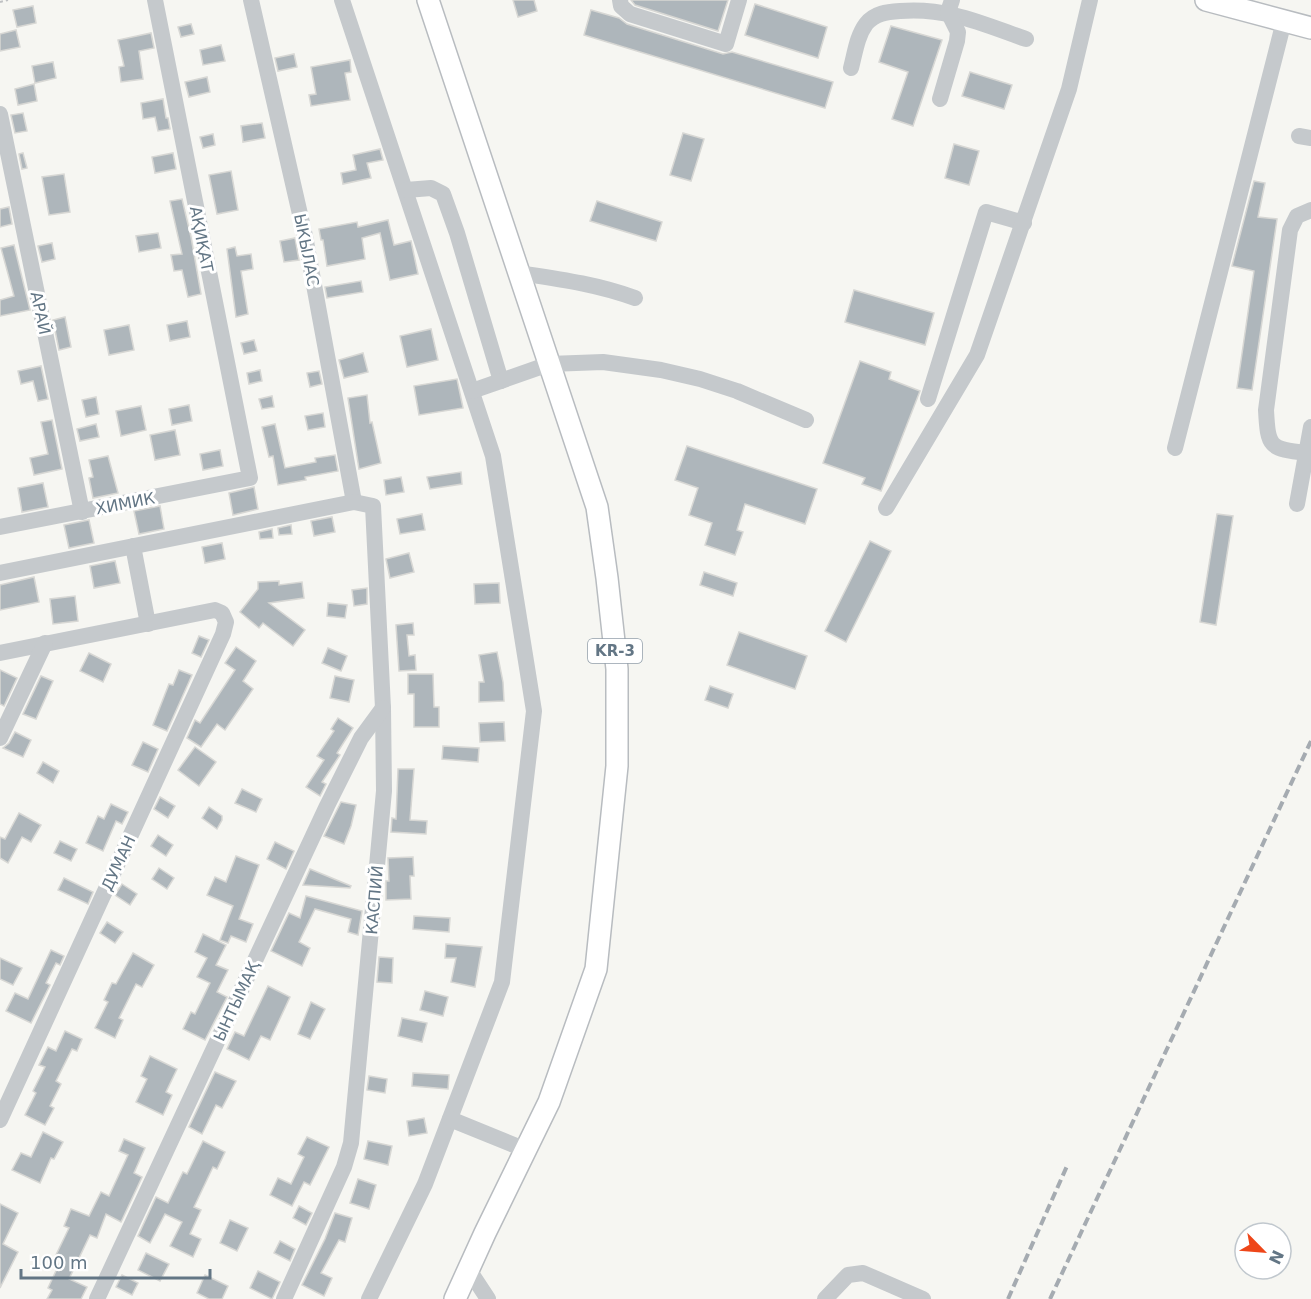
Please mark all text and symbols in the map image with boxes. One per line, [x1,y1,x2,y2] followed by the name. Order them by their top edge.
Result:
[186,205,217,274] street label: АҚИҚАТ
[290,212,323,288] street label: ЫКЫЛАС
[27,290,54,336] street label: АРАЙ
[94,488,157,519] street label: ХИМИК
[588,639,642,663] road number: KR-3
[97,832,140,894] street label: ДУМАН
[362,865,387,935] street label: КАСПИЙ
[210,958,264,1044] street label: ЫНТЫМАҚ
[1233,1221,1293,1281] north arrow
[21,1242,210,1280] scale bar
[1265,1247,1288,1267] text: N
[30,1252,88,1273] text: 100 m

